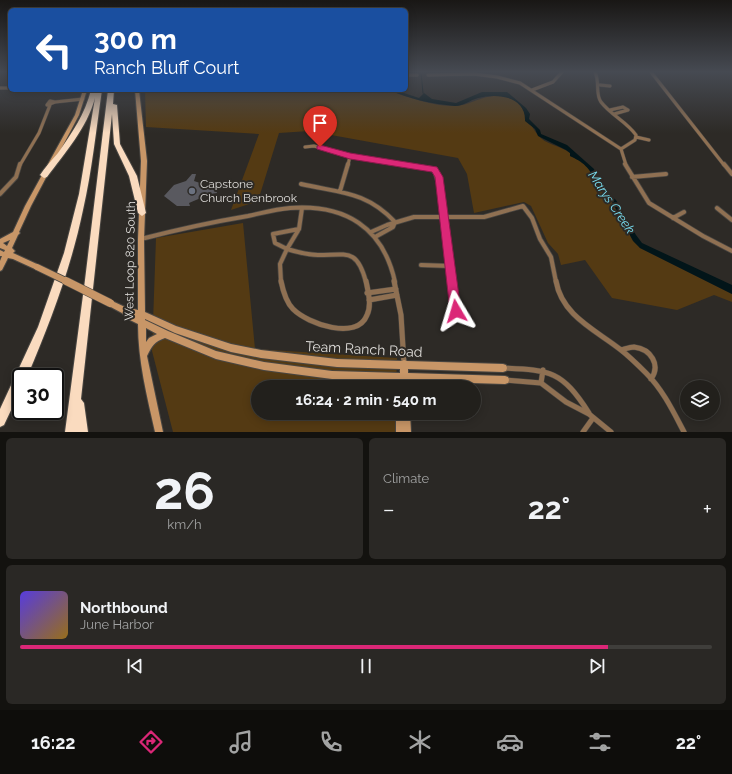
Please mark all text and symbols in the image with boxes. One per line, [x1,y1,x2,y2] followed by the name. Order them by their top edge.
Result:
[94,23,177,56] text: 300 m
[28,24,80,76] icon: left
[94,57,239,78] text: Ranch Bluff Court
[303,106,337,147] pin
[309,112,331,134] icon: arrive
[585,168,638,236] water label: Marys Creek
[200,177,298,205] place label: Capstone Church Benbrook
[187,186,197,196] marker: Capstone Church Benbrook
[122,201,138,321] street label: West Loop 820 South
[435,290,477,332] position arrow
[305,338,423,360] street label: Team Ranch Road
[12,368,64,420] speed limit sign: 30
[680,380,720,420] map controls
[680,380,720,420] button: layers
[296,391,436,409] text: 16:24 · 2 min · 540 m
[154,460,215,521] text: 26
[383,471,429,486] text: Climate
[528,491,570,526] text: 22°
[383,496,395,522] text: −
[703,496,712,522] text: +
[167,517,202,532] text: km/h
[80,599,168,617] text: Northbound
[80,617,154,632] text: June Harbor
[124,655,146,677] icon: previous
[355,655,377,677] icon: pause
[586,655,608,677] icon: next
[137,728,165,756] icon: directions
[227,728,255,756] icon: music
[317,728,345,756] icon: phone
[406,728,434,756] icon: climate
[496,728,524,756] icon: car
[586,728,614,756] icon: filters
[31,732,75,753] text: 16:22
[676,732,701,753] text: 22°

